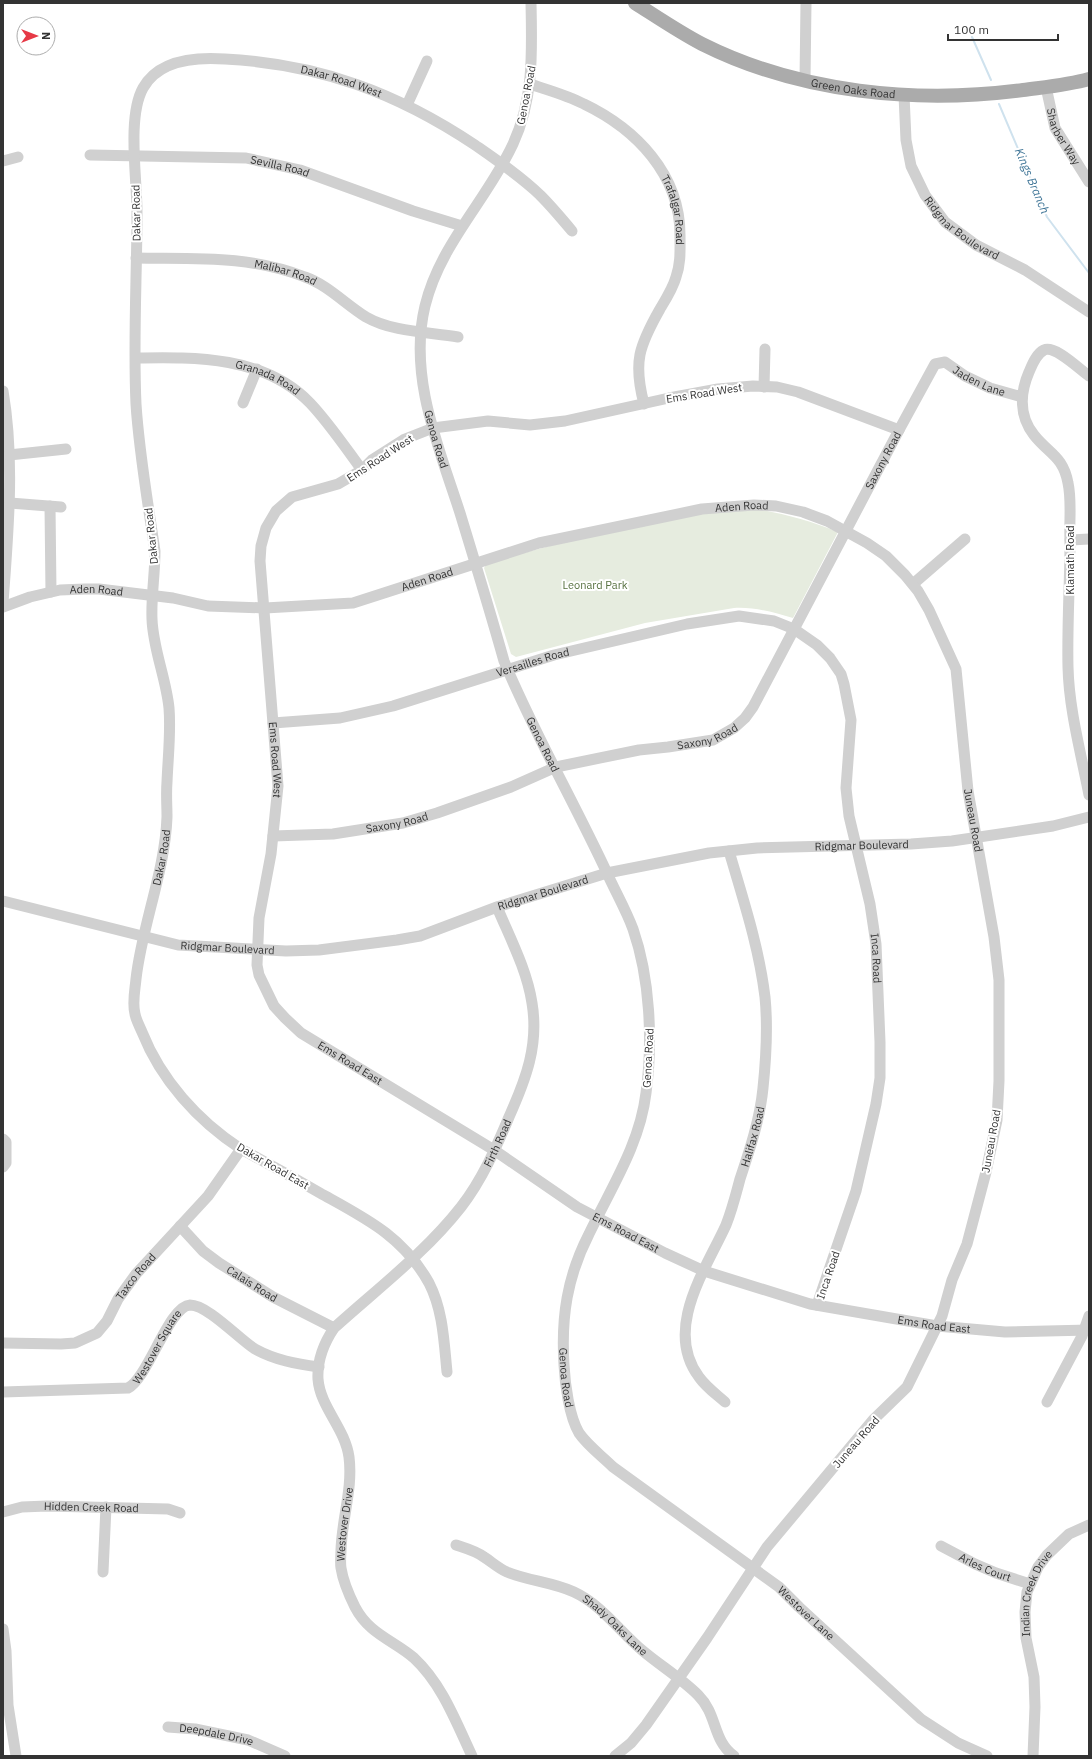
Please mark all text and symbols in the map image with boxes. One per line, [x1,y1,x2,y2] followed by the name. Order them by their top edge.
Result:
[16,16,56,56] north arrow
[948,16,1058,42] scale bar
[954,22,989,37] text: 100 m
[39,32,53,40] text: N
[299,62,384,100] street label: Dakar Road West
[513,64,539,126] street label: Genoa Road
[810,75,896,101] street label: Green Oaks Road
[1044,107,1084,168] street label: Sharber Way
[1012,146,1053,216] water label: Kings Branch
[249,152,312,180] street label: Sevilla Road
[658,172,687,245] street label: Trafalgar Road
[129,184,143,242] street label: Dakar Road
[921,193,1002,263] street label: Ridgmar Boulevard
[253,256,319,288] street label: Malibar Road
[234,357,303,398] street label: Granada Road
[950,363,1007,399] street label: Jaden Lane
[665,380,743,406] street label: Ems Road West
[421,409,452,470] street label: Genoa Road
[862,429,904,492] street label: Saxony Road
[344,431,416,485] street label: Ems Road West
[714,498,769,515] street label: Aden Road
[141,507,161,565] street label: Dakar Road
[1063,525,1077,595] street label: Klamath Road
[399,564,455,594] street label: Aden Road
[563,578,628,592] park label: Leonard Park
[69,582,124,599] street label: Aden Road
[494,645,571,680] street label: Versailles Road
[523,715,563,774] street label: Genoa Road
[676,720,740,752] street label: Saxony Road
[266,721,285,799] street label: Ems Road West
[961,787,986,853] street label: Juneau Road
[365,809,430,836] street label: Saxony Road
[149,829,173,887] street label: Dakar Road
[814,837,909,854] street label: Ridgmar Boulevard
[496,872,590,913] street label: Ridgmar Boulevard
[867,932,885,984] street label: Inca Road
[180,938,275,957] street label: Ridgmar Boulevard
[639,1028,657,1088] street label: Genoa Road
[315,1038,385,1088] street label: Ems Road East
[737,1105,767,1169] street label: Halifax Road
[979,1108,1003,1174] street label: Juneau Road
[480,1117,514,1169] street label: Firth Road
[235,1140,312,1192] street label: Dakar Road East
[590,1209,662,1256] street label: Ems Road East
[813,1249,843,1301] street label: Inca Road
[113,1250,159,1303] street label: Taxco Road
[224,1263,280,1305] street label: Calais Road
[129,1307,184,1387] street label: Westover Square
[897,1312,971,1336] street label: Ems Road East
[556,1347,577,1409] street label: Genoa Road
[830,1413,882,1471] street label: Juneau Road
[333,1487,356,1562] street label: Westover Drive
[44,1499,139,1515] street label: Hidden Creek Road
[1018,1547,1055,1637] street label: Indian Creek Drive
[957,1550,1013,1584] street label: Arles Court
[775,1583,837,1643] street label: Westover Lane
[580,1591,650,1659] street label: Shady Oaks Lane
[179,1721,256,1749] street label: Deepdale Drive

